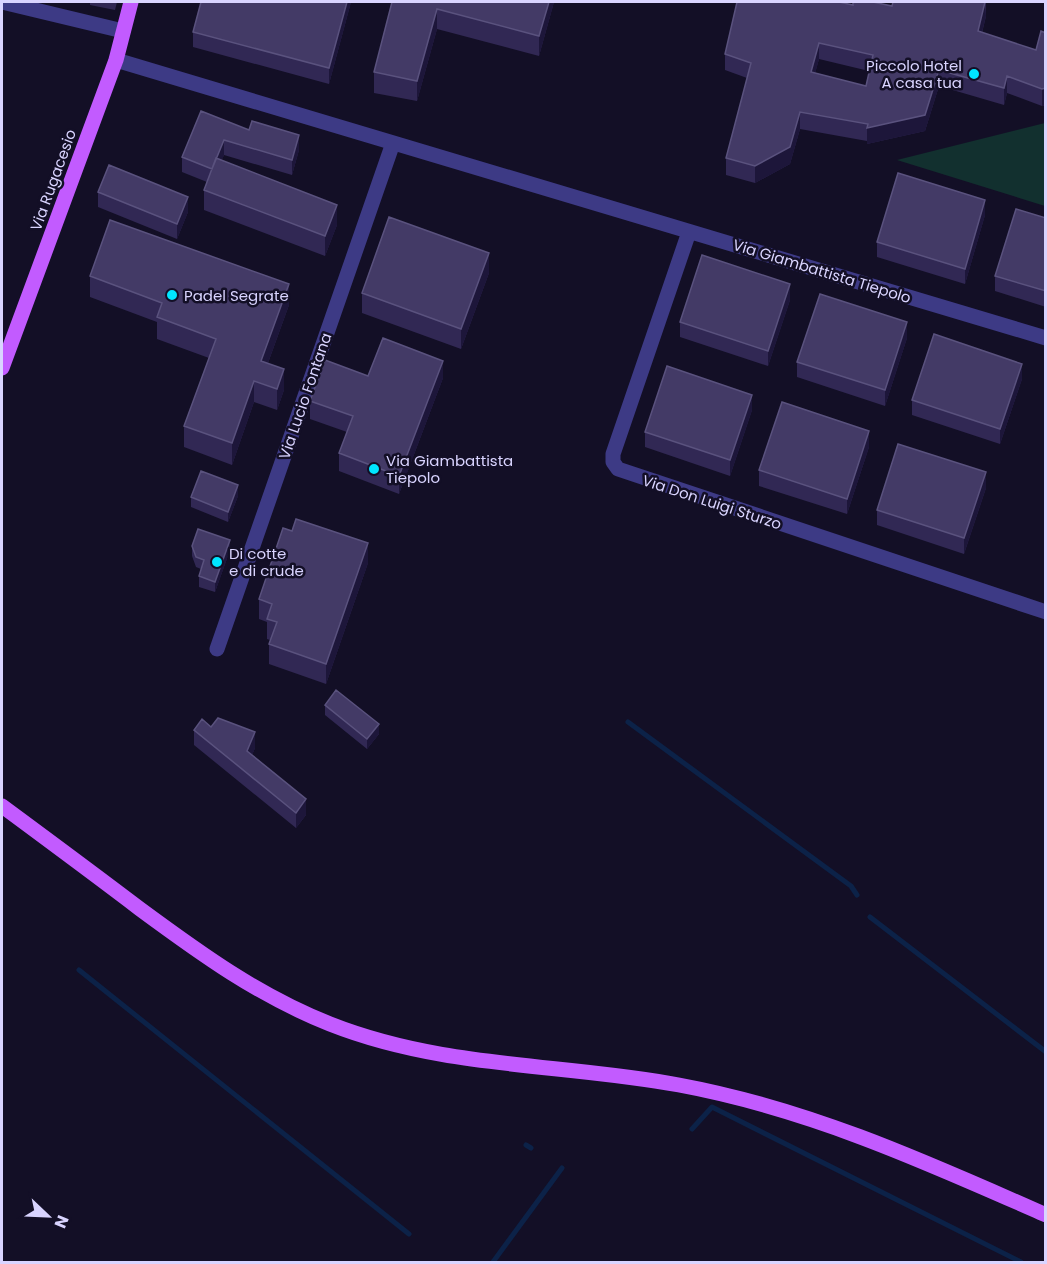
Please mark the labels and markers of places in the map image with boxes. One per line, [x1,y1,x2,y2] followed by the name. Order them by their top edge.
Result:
[866,55,962,93] place label: Piccolo Hotel A casa tua
[967,67,981,81] marker: Piccolo Hotel A casa tua
[184,285,289,306] place label: Padel Segrate
[165,288,179,302] marker: Padel Segrate
[386,450,513,488] place label: Via Giambattista Tiepolo
[367,462,381,476] marker: Via Giambattista Tiepolo
[229,543,304,581] place label: Di cotte e di crude
[210,555,224,569] marker: Di cotte e di crude

